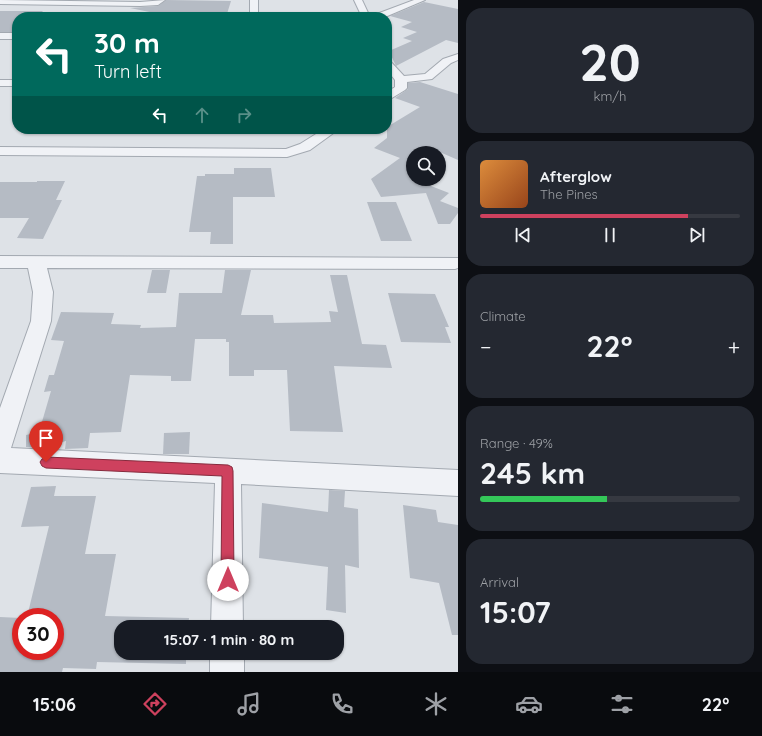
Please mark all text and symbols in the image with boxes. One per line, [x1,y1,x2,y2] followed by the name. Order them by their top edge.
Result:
[94,25,160,60] text: 30 m
[28,28,80,80] icon: left
[579,29,641,94] text: 20
[94,60,162,83] text: Turn left
[594,88,626,104] text: km/h
[149,104,171,126] icon: left
[191,104,213,126] icon: ahead
[233,104,255,126] icon: right
[406,146,446,186] map controls
[406,146,446,186] button: search
[540,167,612,186] text: Afterglow
[540,186,598,202] text: The Pines
[512,224,534,246] icon: previous
[599,224,621,246] icon: pause
[686,224,708,246] icon: next
[480,308,526,324] text: Climate
[587,327,632,365] text: 22°
[480,333,491,361] text: −
[728,333,740,361] text: +
[29,421,63,462] pin
[35,427,57,449] icon: arrive
[480,435,553,451] text: Range · 49%
[480,454,585,492] text: 245 km
[207,559,249,601] position arrow
[480,574,519,590] text: Arrival
[480,593,551,631] text: 15:07
[12,608,64,660] speed limit sign: 30
[164,630,294,649] text: 15:07 · 1 min · 80 m
[141,690,169,718] icon: directions
[235,690,263,718] icon: music
[328,690,356,718] icon: phone
[422,690,450,718] icon: climate
[515,690,543,718] icon: car
[608,690,636,718] icon: filters
[33,693,76,716] text: 15:06
[702,693,729,716] text: 22°

